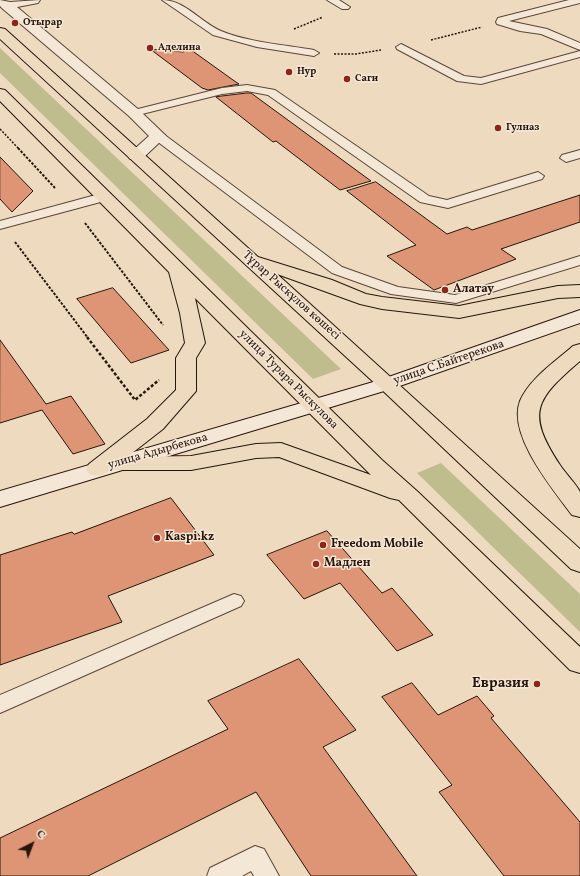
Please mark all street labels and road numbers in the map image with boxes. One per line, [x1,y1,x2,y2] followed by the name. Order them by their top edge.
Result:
[239,248,343,344] street label: Тұрар Рыскұлов көшесі
[235,327,341,433] street label: улица Турара Рыскулова
[392,337,506,389] street label: улица С.Байтерекова
[106,431,210,473] street label: улица Адырбекова

